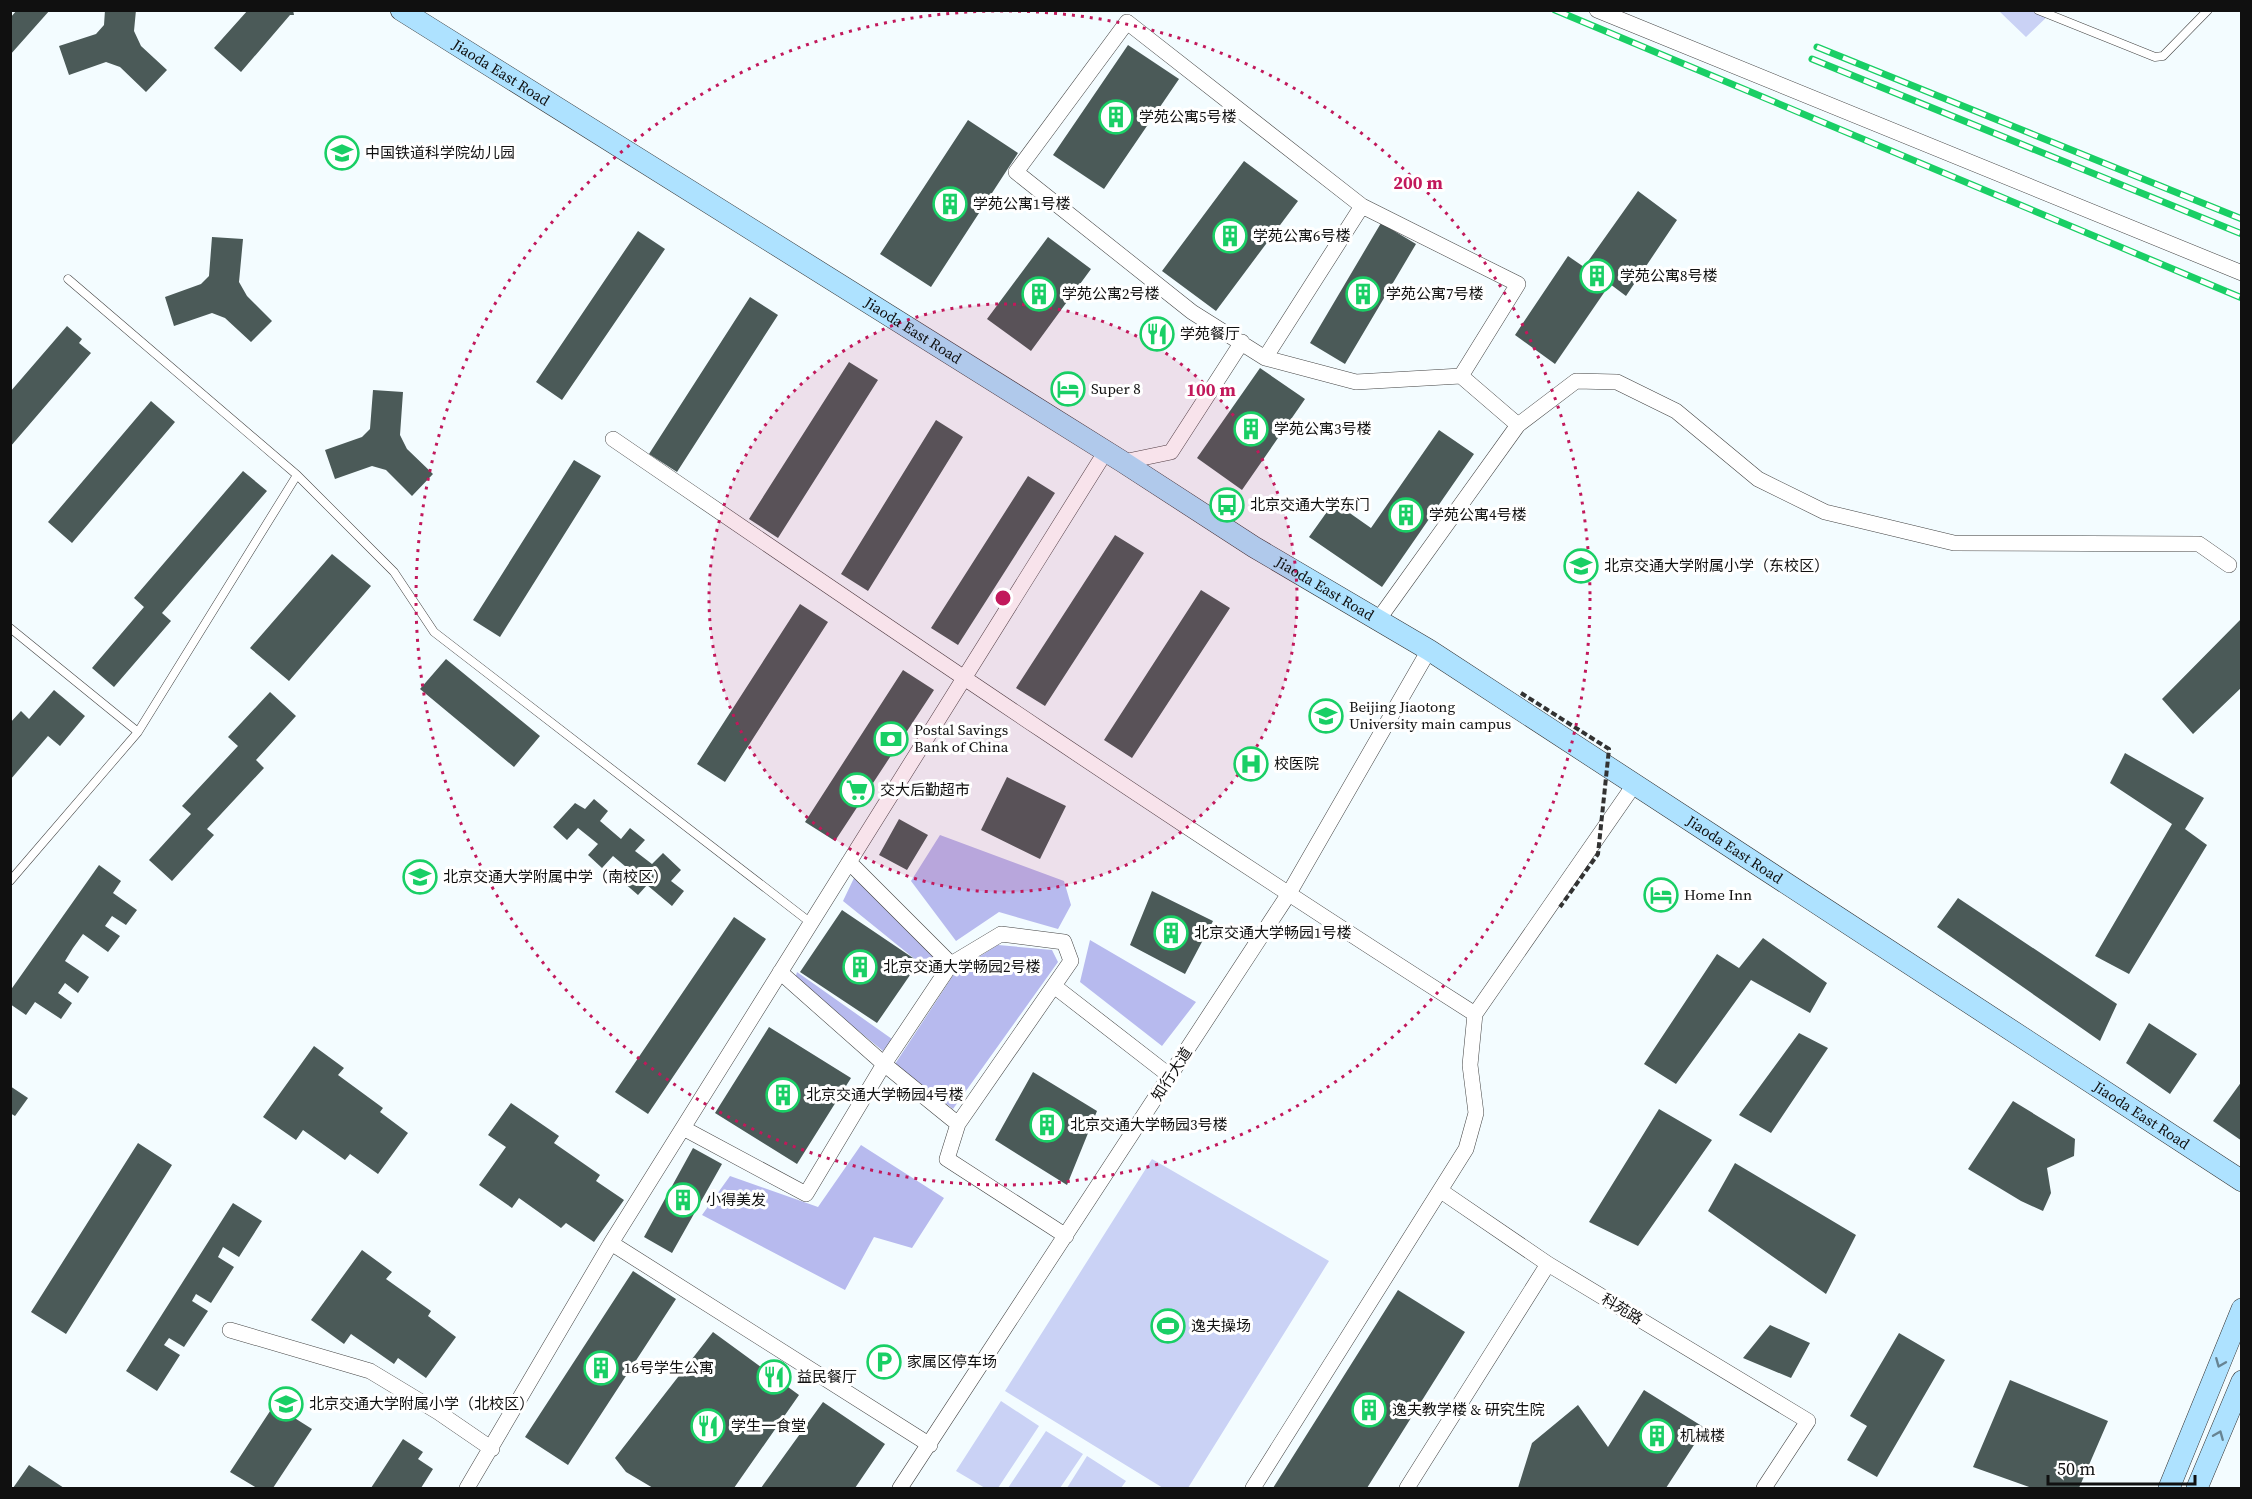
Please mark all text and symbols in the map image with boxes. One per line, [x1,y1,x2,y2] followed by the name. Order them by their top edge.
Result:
[448,33,554,111] street label: Jiaoda East Road
[1098,99,1134,135] building icon: 学苑公寓5号楼
[1139,106,1237,127] place label: 学苑公寓5号楼
[324,135,360,171] school or university icon: 中国铁道科学院幼儿园
[365,142,515,163] place label: 中国铁道科学院幼儿园
[1393,170,1443,195] text: 200 m
[932,186,968,222] building icon: 学苑公寓1号楼
[973,193,1071,214] place label: 学苑公寓1号楼
[1212,218,1248,254] building icon: 学苑公寓6号楼
[1253,225,1351,246] place label: 学苑公寓6号楼
[1579,258,1615,294] building icon: 学苑公寓8号楼
[1620,265,1718,286] place label: 学苑公寓8号楼
[1021,276,1057,312] building icon: 学苑公寓2号楼
[1345,276,1381,312] building icon: 学苑公寓7号楼
[1062,283,1160,304] place label: 学苑公寓2号楼
[1386,283,1484,304] place label: 学苑公寓7号楼
[860,291,966,369] street label: Jiaoda East Road
[1139,316,1175,352] restaurant icon: 学苑餐厅
[1180,323,1240,344] place label: 学苑餐厅
[1050,371,1086,407] hotel icon: Super 8
[1186,377,1236,402] text: 100 m
[1091,378,1141,399] place label: Super 8
[1233,411,1269,447] building icon: 学苑公寓3号楼
[1274,418,1372,439] place label: 学苑公寓3号楼
[1209,487,1245,523] bus stop icon: 北京交通大学东门
[1250,494,1370,515] place label: 北京交通大学东门
[1388,497,1424,533] building icon: 学苑公寓4号楼
[1429,504,1527,525] place label: 学苑公寓4号楼
[1563,548,1599,584] school or university icon: 北京交通大学附属小学（东校区）
[1271,550,1379,626] street label: Jiaoda East Road
[1604,555,1829,576] place label: 北京交通大学附属小学（东校区）
[993,588,1013,608] centre of rings
[1349,696,1511,734] place label: Beijing Jiaotong University main campus
[1308,698,1344,734] school or university icon: Beijing Jiaotong University main campus
[914,719,1009,757] place label: Postal Savings Bank of China
[873,721,909,757] bank icon: Postal Savings Bank of China
[1233,746,1269,782] hospital icon: 校医院
[1274,753,1319,774] place label: 校医院
[839,772,875,808] supermarket icon: 交大后勤超市
[880,779,970,800] place label: 交大后勤超市
[1682,809,1787,889] street label: Jiaoda East Road
[402,859,438,895] school or university icon: 北京交通大学附属中学（南校区）
[443,866,668,887] place label: 北京交通大学附属中学（南校区）
[1643,877,1679,913] hotel icon: Home Inn
[1684,884,1752,905] place label: Home Inn
[1153,915,1189,951] building icon: 北京交通大学畅园1号楼
[1194,922,1352,943] place label: 北京交通大学畅园1号楼
[842,949,878,985] building icon: 北京交通大学畅园2号楼
[883,956,1041,977] place label: 北京交通大学畅园2号楼
[1146,1043,1197,1105] street label: 知行大道
[2089,1075,2194,1154] street label: Jiaoda East Road
[765,1077,801,1113] building icon: 北京交通大学畅园4号楼
[806,1084,964,1105] place label: 北京交通大学畅园4号楼
[1029,1107,1065,1143] building icon: 北京交通大学畅园3号楼
[1070,1114,1228,1135] place label: 北京交通大学畅园3号楼
[665,1182,701,1218] building icon: 小得美发
[706,1189,766,1210] place label: 小得美发
[1598,1288,1647,1329] street label: 科苑路
[1150,1308,1186,1344] sports icon: 逸夫操场
[1191,1315,1251,1336] place label: 逸夫操场
[866,1344,902,1380] parking icon: 家属区停车场
[583,1350,619,1386] building icon: 16号学生公寓
[907,1351,997,1372] place label: 家属区停车场
[624,1357,714,1378] place label: 16号学生公寓
[2214,1357,2227,1368] one-way arrow
[756,1359,792,1395] restaurant icon: 益民餐厅
[797,1366,857,1387] place label: 益民餐厅
[268,1386,304,1422] school or university icon: 北京交通大学附属小学（北校区）
[1351,1392,1387,1428] building icon: 逸夫教学楼 & 研究生院
[309,1393,534,1414] place label: 北京交通大学附属小学（北校区）
[1392,1399,1545,1420] place label: 逸夫教学楼 & 研究生院
[690,1408,726,1444] restaurant icon: 学生一食堂
[731,1415,806,1436] place label: 学生一食堂
[1639,1418,1675,1454] building icon: 机械楼
[1680,1425,1725,1446] place label: 机械楼
[2212,1430,2224,1441] one-way arrow
[2048,1448,2195,1486] scale bar
[2057,1456,2095,1481] text: 50 m

